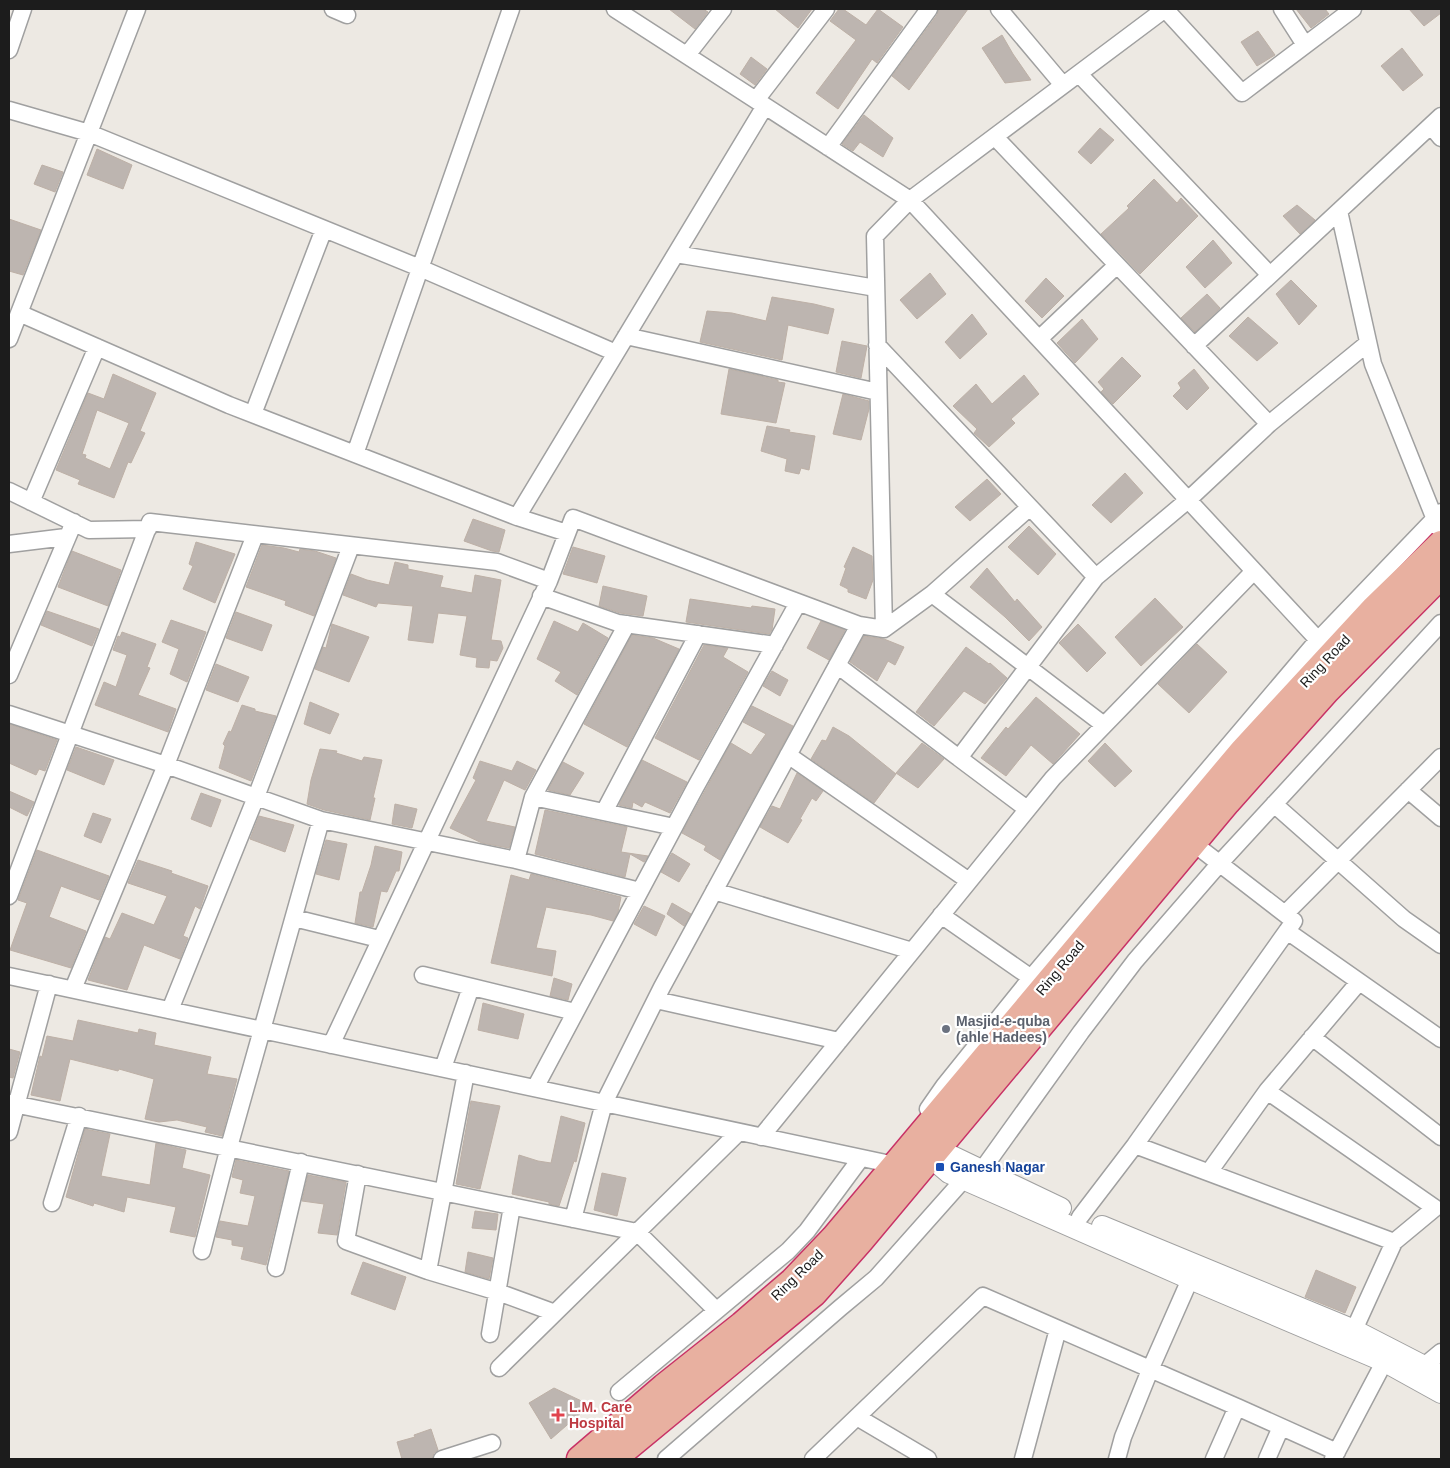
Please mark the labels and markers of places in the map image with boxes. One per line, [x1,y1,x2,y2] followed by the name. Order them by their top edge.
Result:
[956,1013,1050,1045] place label: Masjid-e-quba (ahle Hadees)
[940,1023,952,1035] marker: Masjid-e-quba (ahle Hadees)
[950,1159,1045,1175] place label: Ganesh Nagar
[934,1161,946,1173] marker: Ganesh Nagar
[569,1399,632,1431] place label: L.M. Care Hospital
[551,1408,565,1422] marker: L.M. Care Hospital

